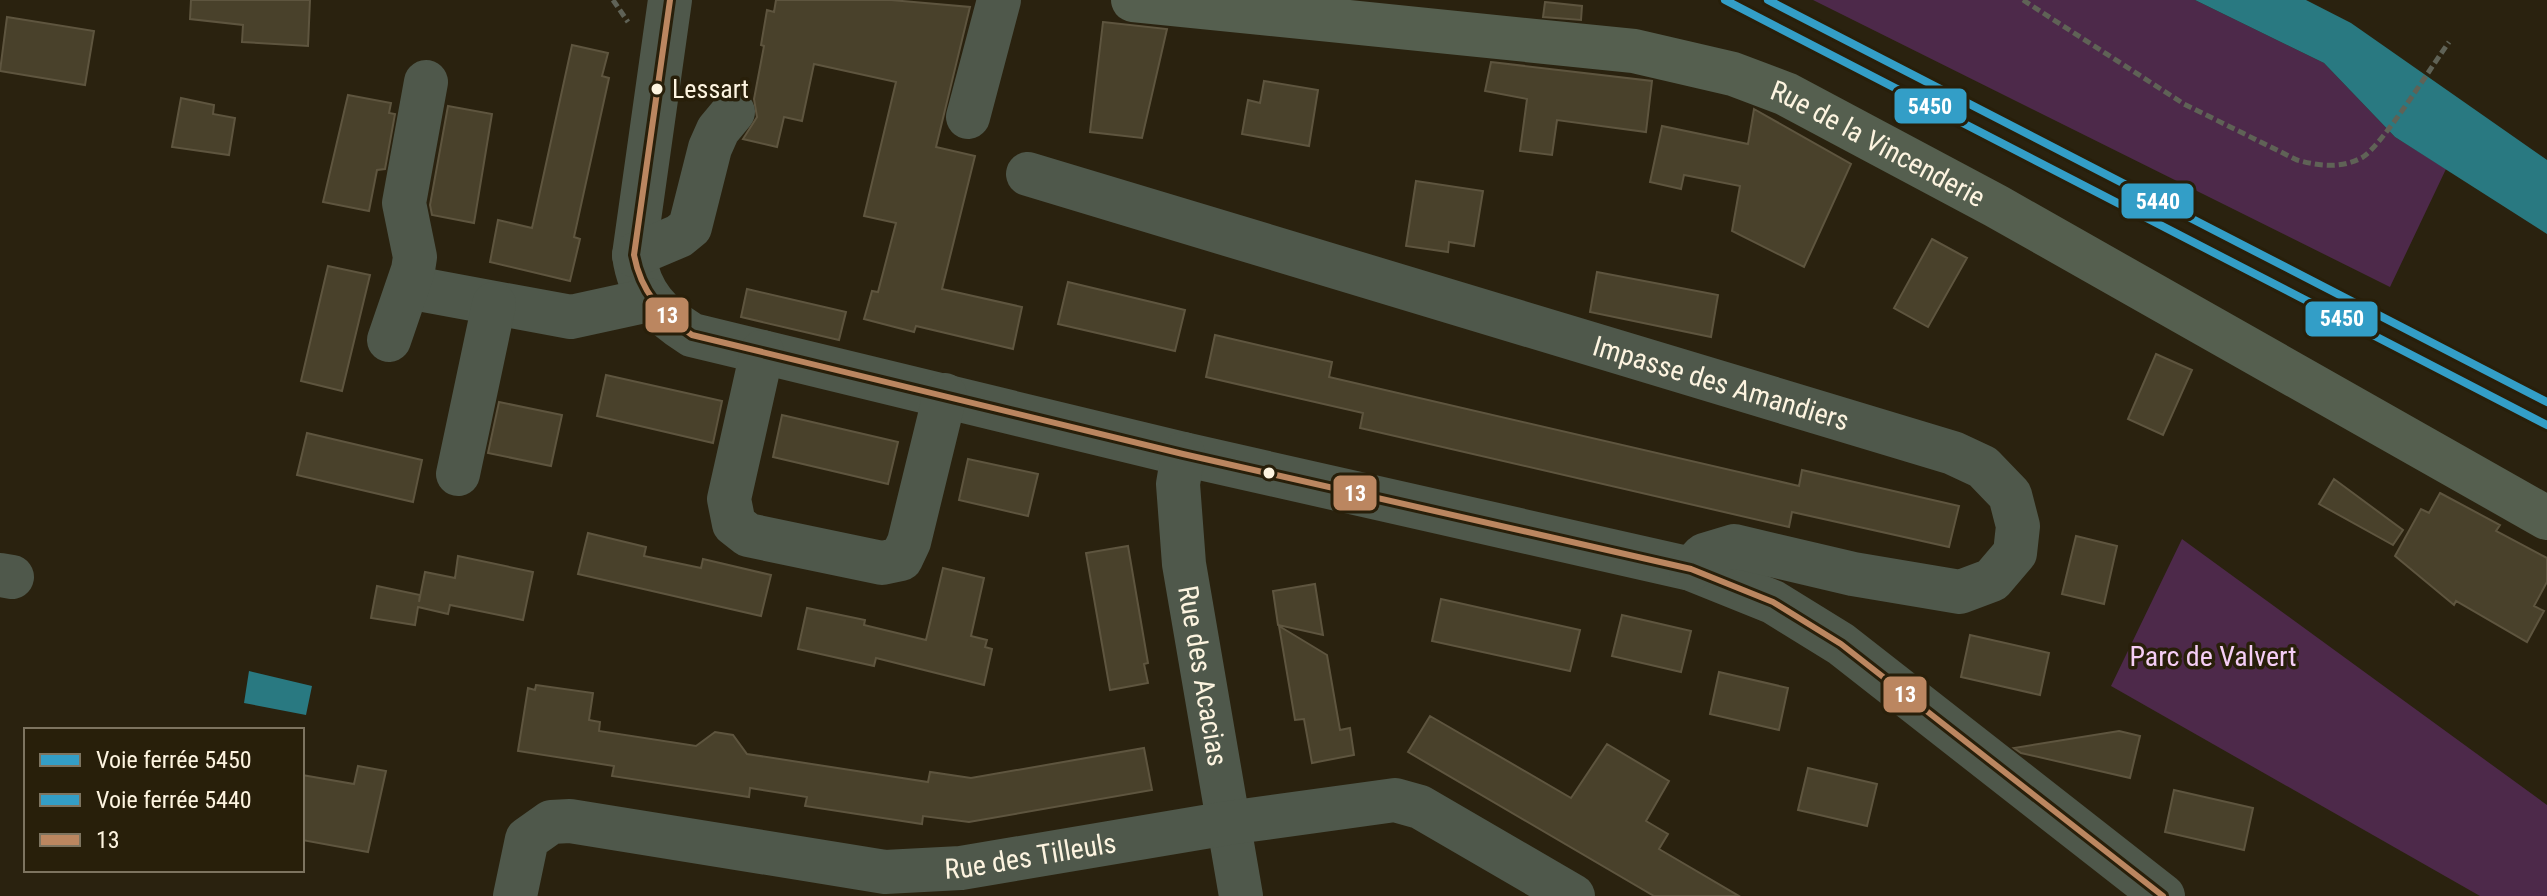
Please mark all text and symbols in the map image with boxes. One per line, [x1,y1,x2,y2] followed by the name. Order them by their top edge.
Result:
[1766,73,1991,214] street label: Rue de la Vincenderie
[672,74,749,104] place label: Lessart
[649,81,665,97] marker: Lessart
[1893,87,1968,125] line badge: 5450
[1908,94,1952,119] text: 5450
[2120,182,2195,220] line badge: 5440
[2136,189,2180,214] text: 5440
[644,296,690,334] line badge: 13
[2304,300,2379,338] line badge: 5450
[656,303,678,328] text: 13
[2320,306,2364,331] text: 5450
[1589,329,1853,437] street label: Impasse des Amandiers
[1261,465,1277,481] unlabelled marker
[1332,474,1378,512] line badge: 13
[1344,481,1366,506] text: 13
[1171,583,1235,768] street label: Rue des Acacias
[2129,640,2297,673] park label: Parc de Valvert
[1882,675,1928,714] line badge: 13
[1894,682,1916,707] text: 13
[24,728,304,872] legend
[96,746,252,774] text: Voie ferrée 5450
[96,786,252,814] text: Voie ferrée 5440
[96,826,120,854] text: 13
[944,826,1118,885] street label: Rue des Tilleuls

